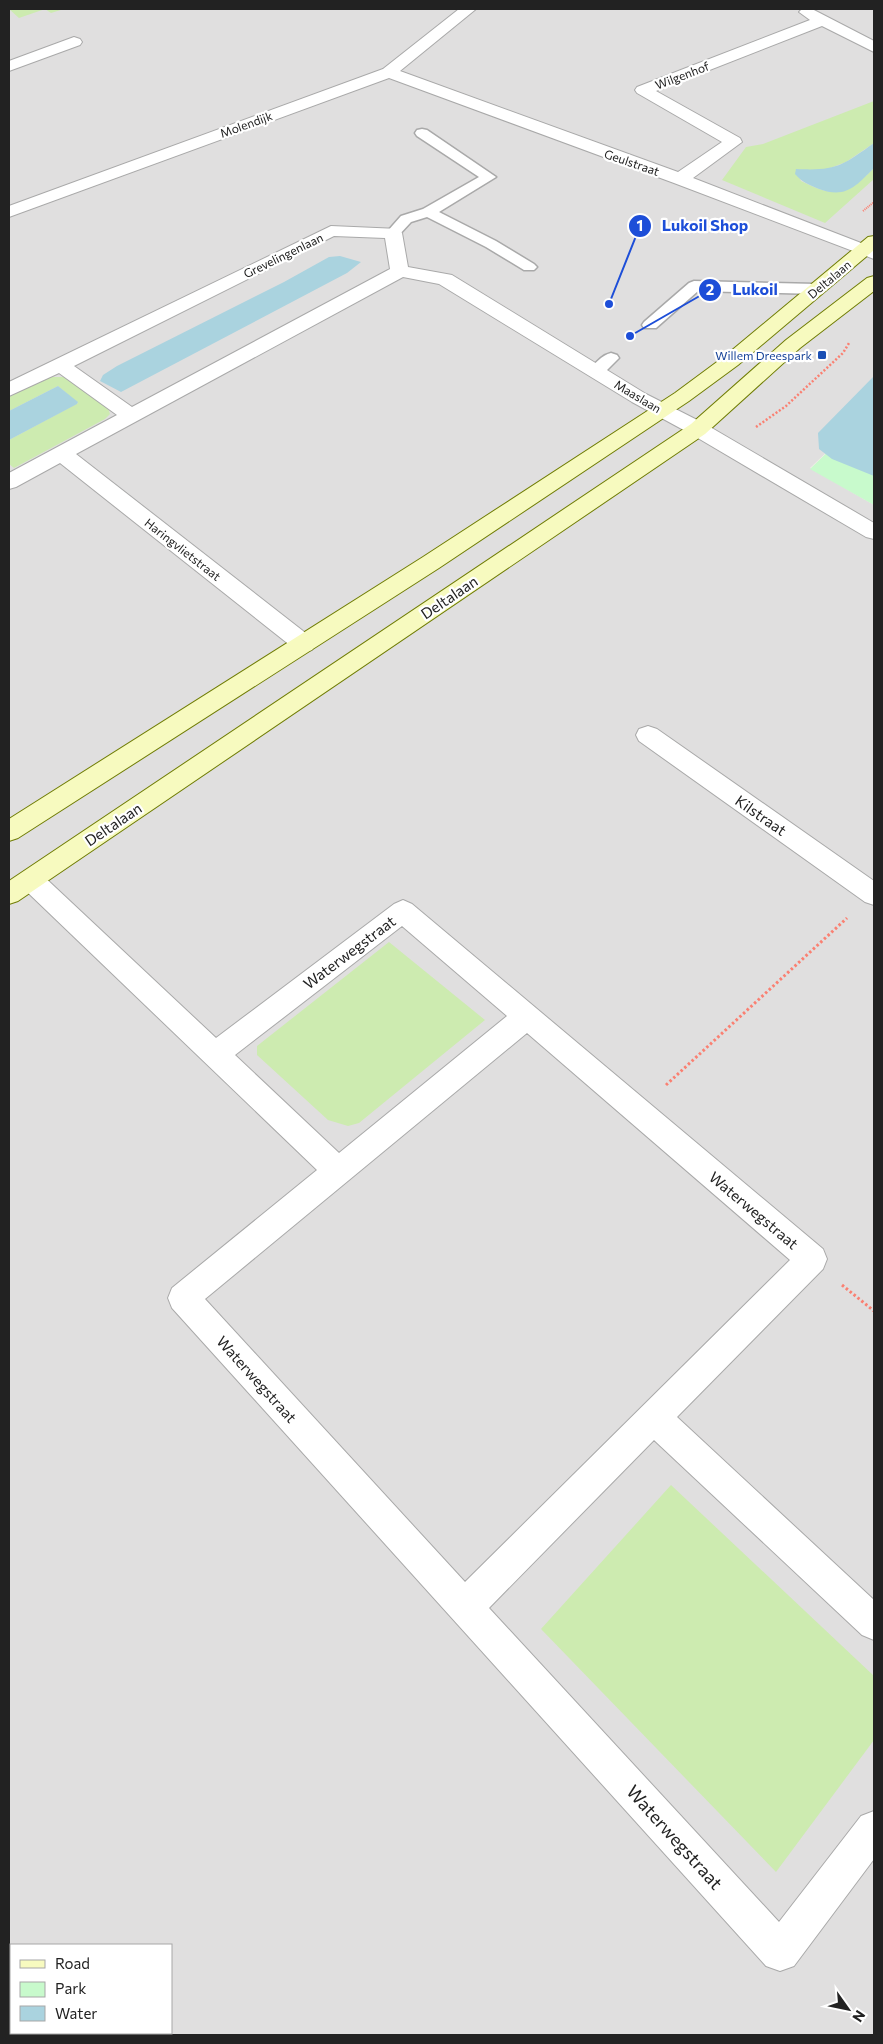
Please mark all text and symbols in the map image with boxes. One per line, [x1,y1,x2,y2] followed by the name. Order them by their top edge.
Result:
[653,58,711,92] street label: Wilgenhof
[218,108,274,140] street label: Molendijk
[603,146,661,178] street label: Geulstraat
[627,210,759,241] callout: Lukoil Shop
[662,215,748,234] text: Lukoil Shop
[637,216,643,234] text: 1
[241,230,325,280] street label: Grevelingenlaan
[805,257,853,301] street label: Deltalaan
[697,274,788,305] callout: Lukoil
[732,279,778,298] text: Lukoil
[706,280,714,298] text: 2
[715,348,812,362] place label: Willem Dreespark
[816,349,828,361] marker: Willem Dreespark
[612,377,664,415] street label: Maaslaan
[142,515,224,583] street label: Haringvlietstraat
[417,571,481,623] street label: Deltalaan
[732,791,790,839] street label: Kilstraat
[81,798,145,850] street label: Deltalaan
[299,912,399,992] street label: Waterwegstraat
[706,1168,802,1252] street label: Waterwegstraat
[213,1332,301,1426] street label: Waterwegstraat
[622,1780,728,1894] street label: Waterwegstraat
[10,1944,172,2034] legend
[55,1954,90,1972] text: Road
[55,1979,86,1997] text: Park
[823,1984,873,2034] north arrow
[55,2004,97,2022] text: Water
[849,2007,869,2025] text: N

